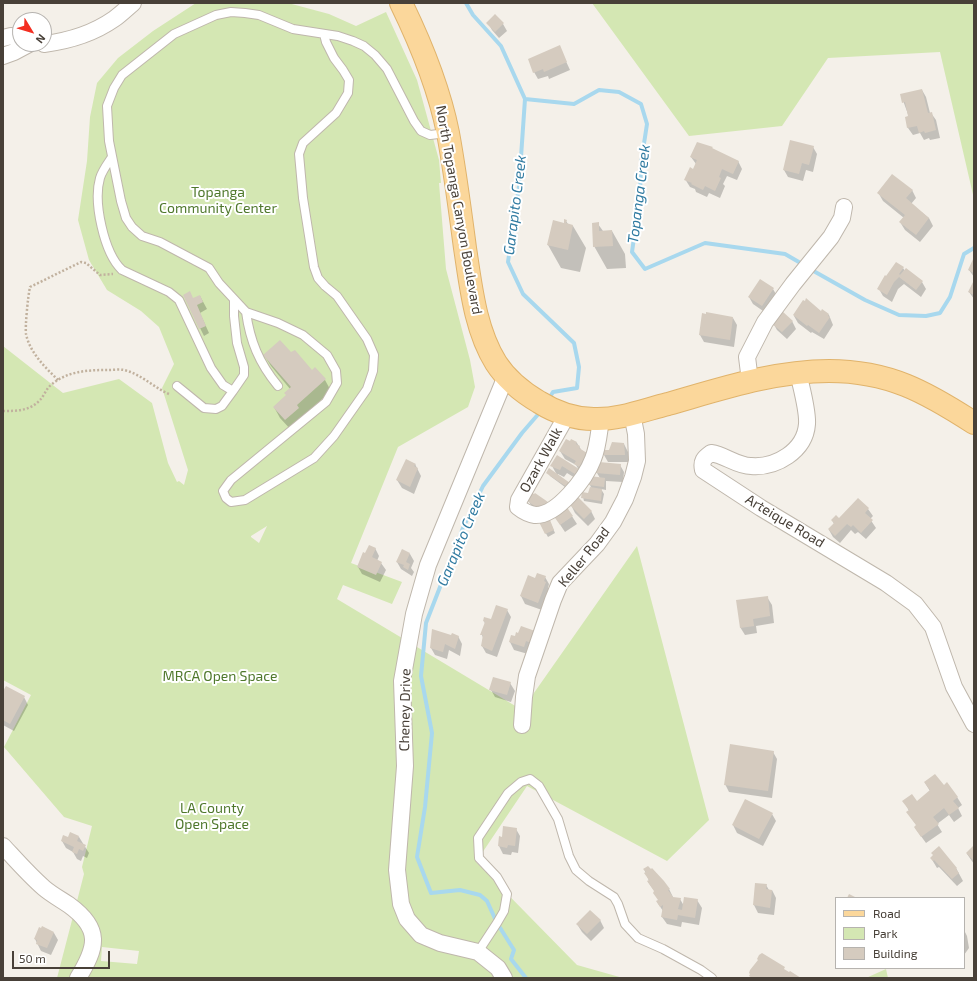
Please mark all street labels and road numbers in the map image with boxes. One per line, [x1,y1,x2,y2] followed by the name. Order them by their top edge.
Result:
[432,104,486,316] street label: North Topanga Canyon Boulevard
[516,424,566,496] street label: Ozark Walk
[742,491,828,551] street label: Arteique Road
[555,524,613,590] street label: Keller Road
[396,668,414,752] street label: Cheney Drive

